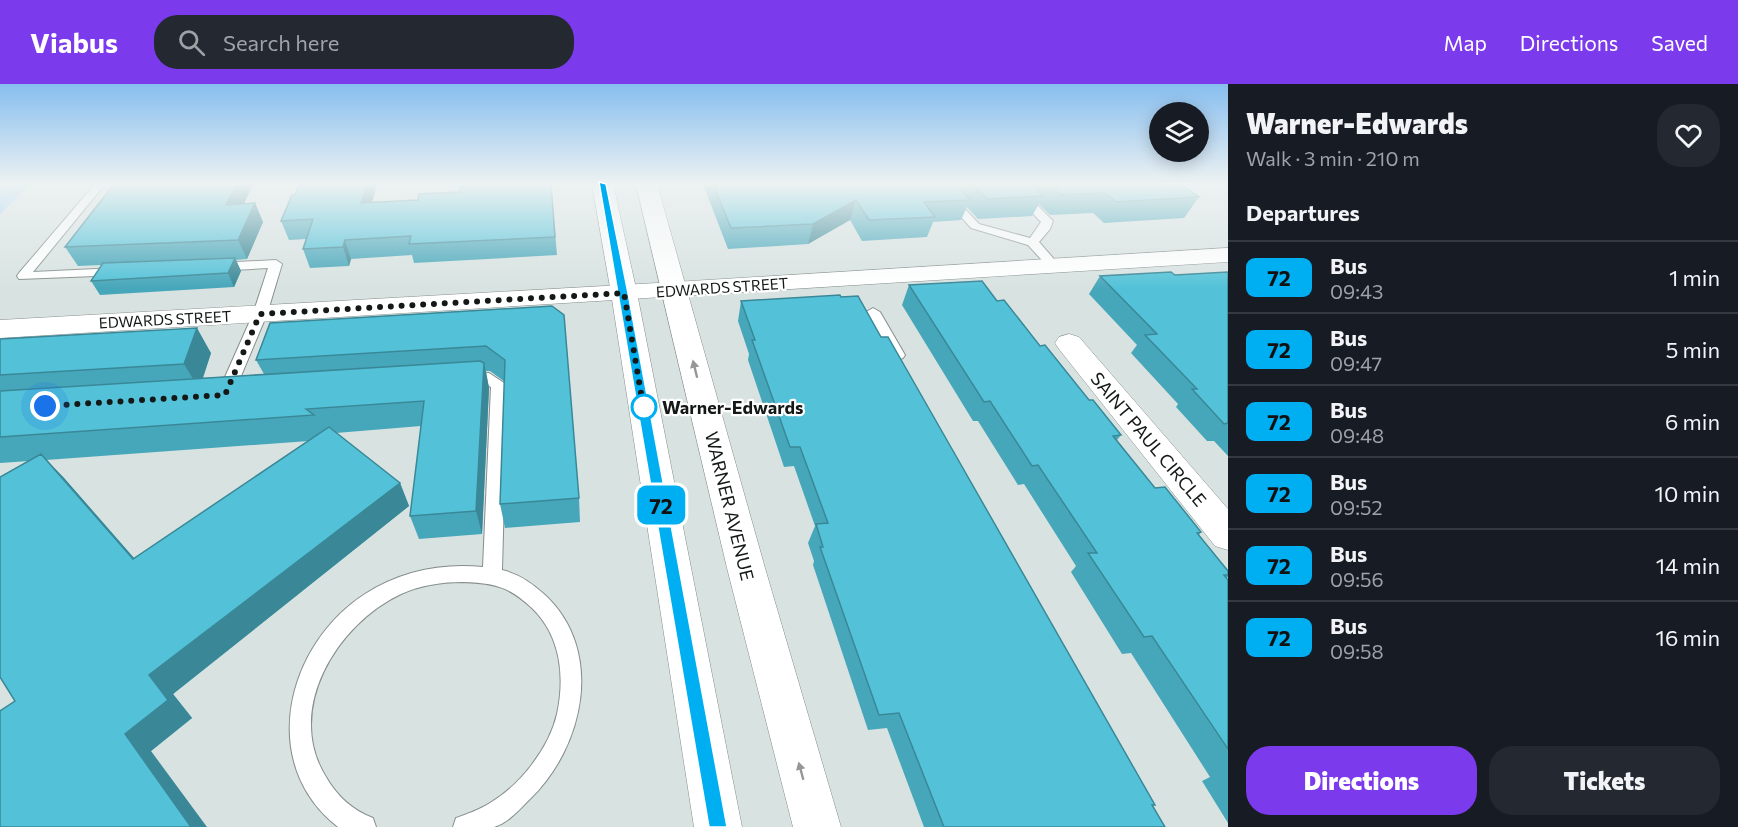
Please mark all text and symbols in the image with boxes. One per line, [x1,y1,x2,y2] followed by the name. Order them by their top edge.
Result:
[154,15,574,69] search box
[30,25,118,59] text: Viabus
[175,26,208,59] icon: search
[223,29,339,56] text: Search here
[1444,30,1487,55] text: Map
[1520,30,1618,55] text: Directions
[1651,30,1708,55] text: Saved
[1149,102,1209,162] map controls
[1149,102,1209,162] button: layers
[1657,104,1720,167] button: heart
[1246,106,1468,140] text: Warner-Edwards
[1246,146,1420,170] text: Walk · 3 min · 210 m
[1246,199,1360,226] text: Departures
[1330,252,1367,279] text: Bus
[1669,264,1720,291] text: 1 min
[1267,265,1291,290] text: 72
[655,273,789,301] street label: EDWARDS STREET
[1330,279,1383,303] text: 09:43
[98,307,232,331] street label: EDWARDS STREET
[1330,324,1367,351] text: Bus
[1666,336,1720,363] text: 5 min
[1267,337,1291,362] text: 72
[1330,351,1382,375] text: 09:47
[690,359,699,377] one-way arrow
[1087,368,1211,510] street label: SAINT PAUL CIRCLE
[30,391,60,421] your location
[631,394,657,420] marker: Warner-Edwards
[662,396,803,418] place label: Warner-Edwards
[1330,396,1367,423] text: Bus
[1665,408,1720,435] text: 6 min
[1267,409,1291,434] text: 72
[1330,423,1384,447] text: 09:48
[701,429,759,583] street label: WARNER AVENUE
[1330,468,1367,495] text: Bus
[1655,480,1720,507] text: 10 min
[1267,481,1291,506] text: 72
[634,486,688,524] line badge: 72
[649,493,673,518] text: 72
[1330,495,1383,519] text: 09:52
[1330,540,1367,567] text: Bus
[1656,552,1720,579] text: 14 min
[1267,553,1291,578] text: 72
[1330,567,1384,591] text: 09:56
[1330,612,1367,639] text: Bus
[1656,624,1720,651] text: 16 min
[1267,625,1291,650] text: 72
[1330,639,1384,663] text: 09:58
[1246,746,1477,815] button: Directions
[1489,746,1720,815] button: Tickets
[796,761,806,780] one-way arrow

